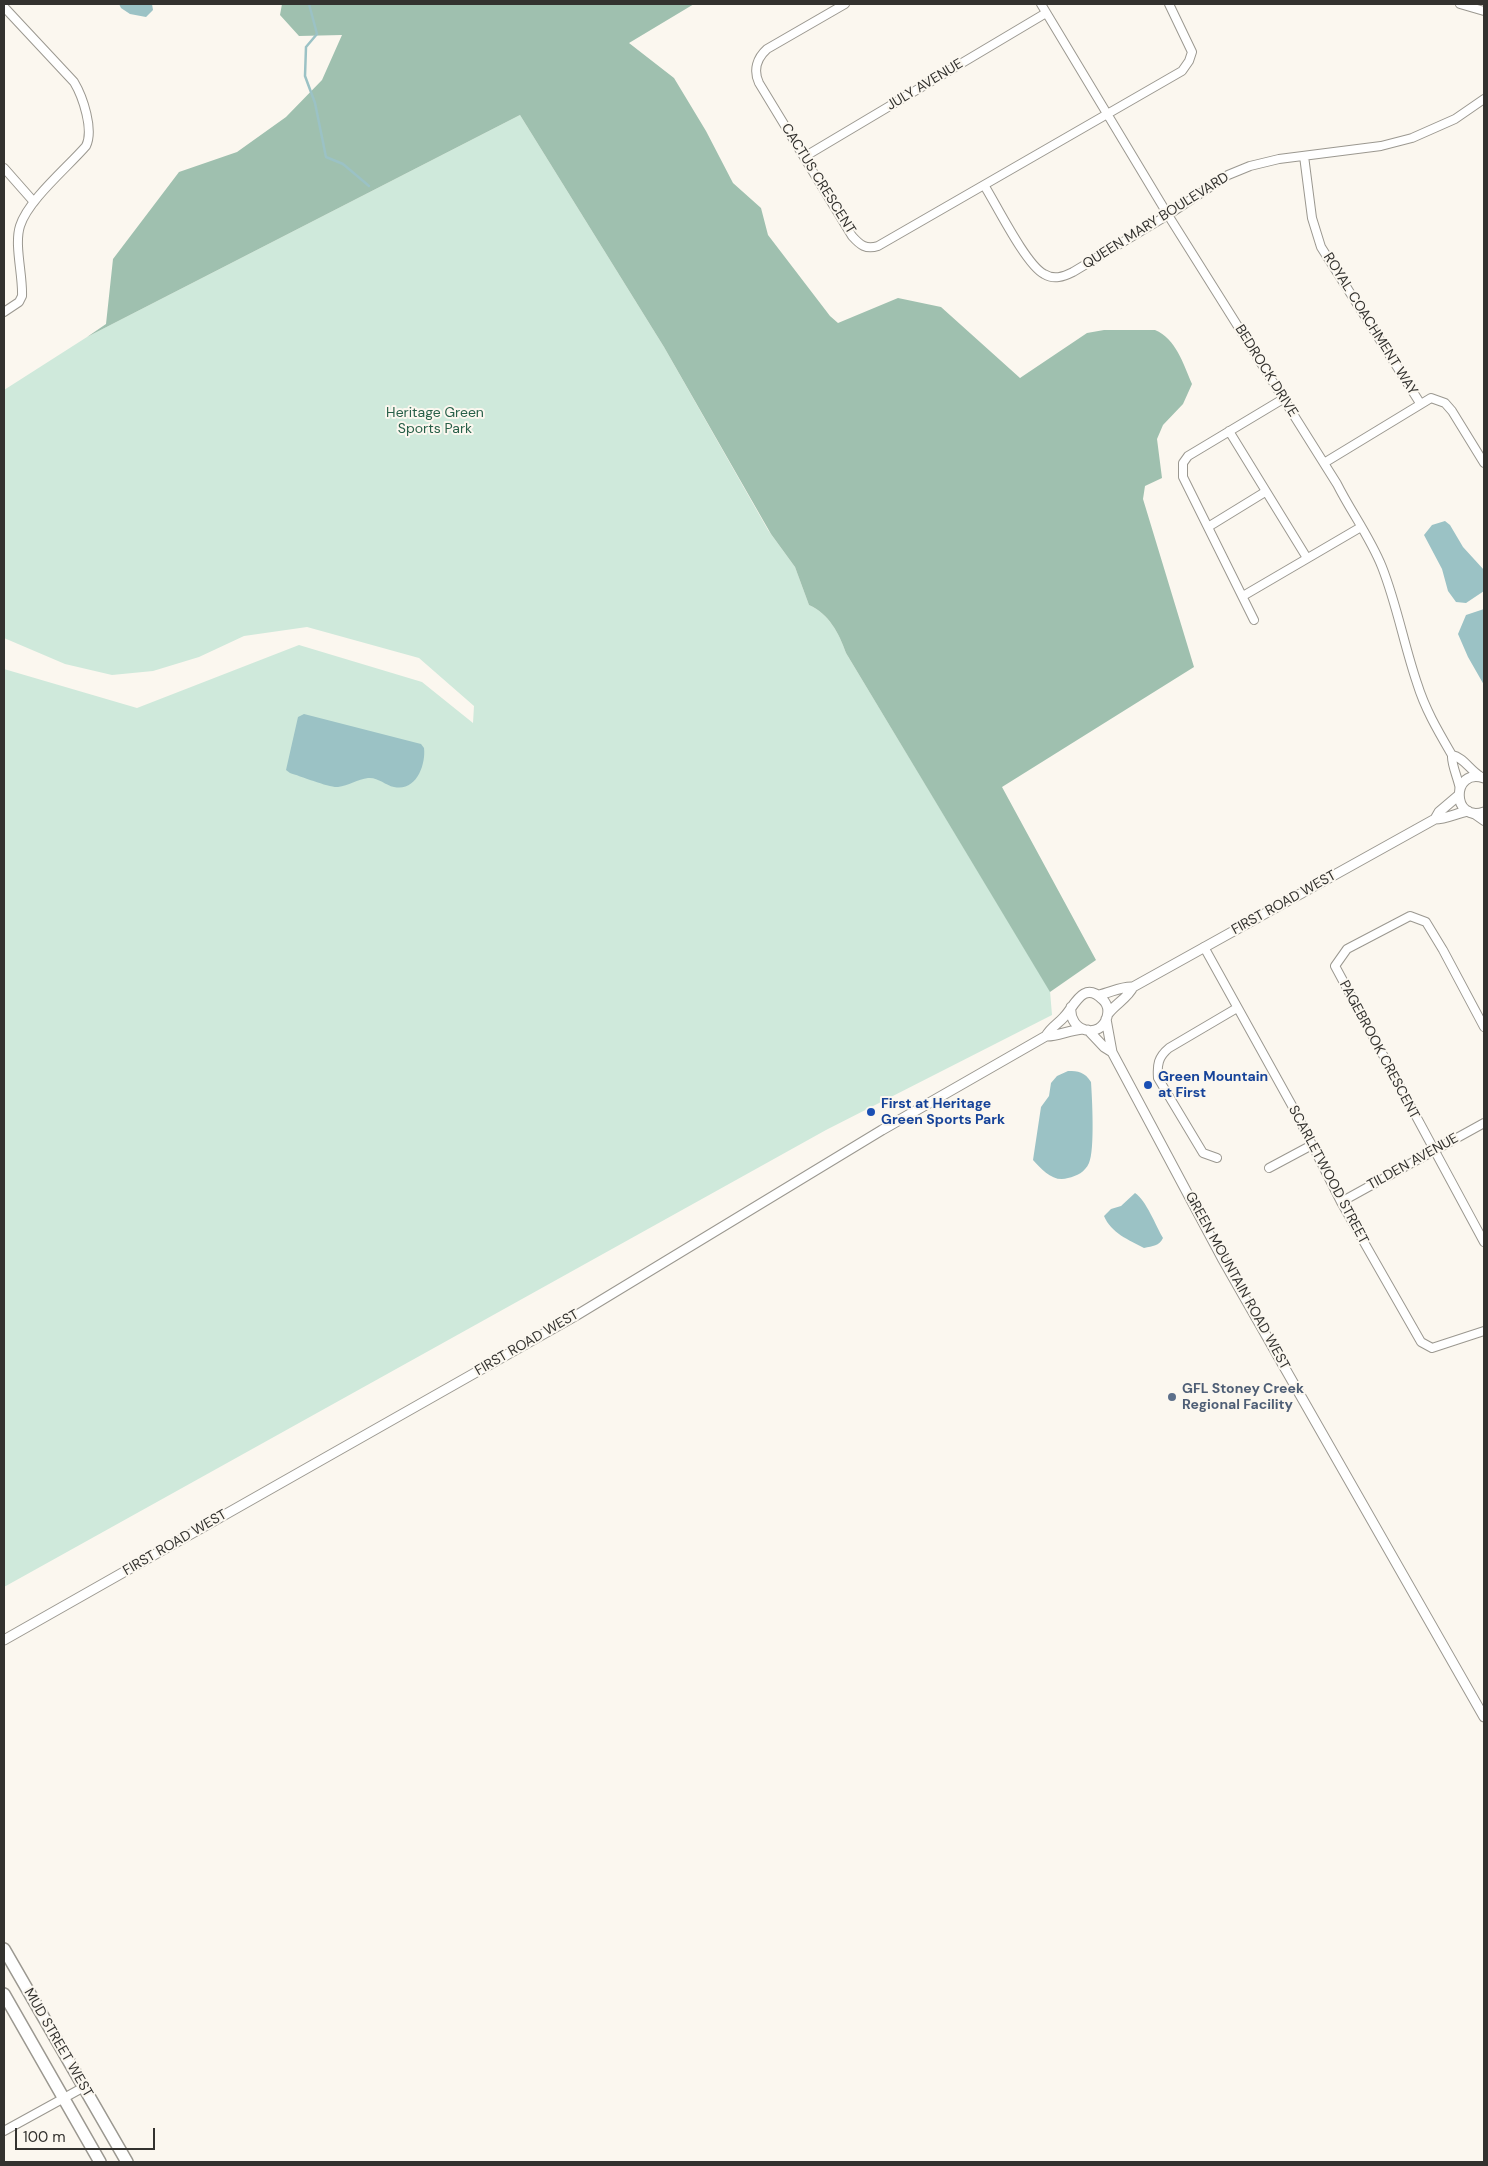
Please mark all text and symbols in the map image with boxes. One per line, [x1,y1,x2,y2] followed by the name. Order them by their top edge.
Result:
[884,56,966,114] street label: JULY AVENUE
[777,121,859,237] street label: CACTUS CRESCENT
[1080,169,1232,273] street label: QUEEN MARY BOULEVARD
[1319,250,1421,398] street label: ROYAL COACHMENT WAY
[1231,322,1301,420] street label: BEDROCK DRIVE
[386,405,484,438] park label: Heritage Green Sports Park
[1229,867,1339,939] street label: FIRST ROAD WEST
[1335,978,1423,1122] street label: PAGEBROOK CRESCENT
[1158,1069,1268,1102] place label: Green Mountain at First
[1142,1079,1154,1091] marker: Green Mountain at First
[881,1096,1005,1128] place label: First at Heritage Green Sports Park
[1284,1103,1372,1247] street label: SCARLETWOOD STREET
[865,1106,877,1118] marker: First at Heritage Green Sports Park
[1365,1130,1461,1194] street label: TILDEN AVENUE
[1181,1189,1293,1373] street label: GREEN MOUNTAIN ROAD WEST
[472,1307,582,1379] street label: FIRST ROAD WEST
[1182,1381,1304,1414] place label: GFL Stoney Creek Regional Facility
[1166,1391,1178,1403] marker: GFL Stoney Creek Regional Facility
[120,1507,230,1579] street label: FIRST ROAD WEST
[20,1986,96,2100] street label: MUD STREET WEST
[18,2118,158,2150] scale bar
[23,2127,66,2147] text: 100 m

